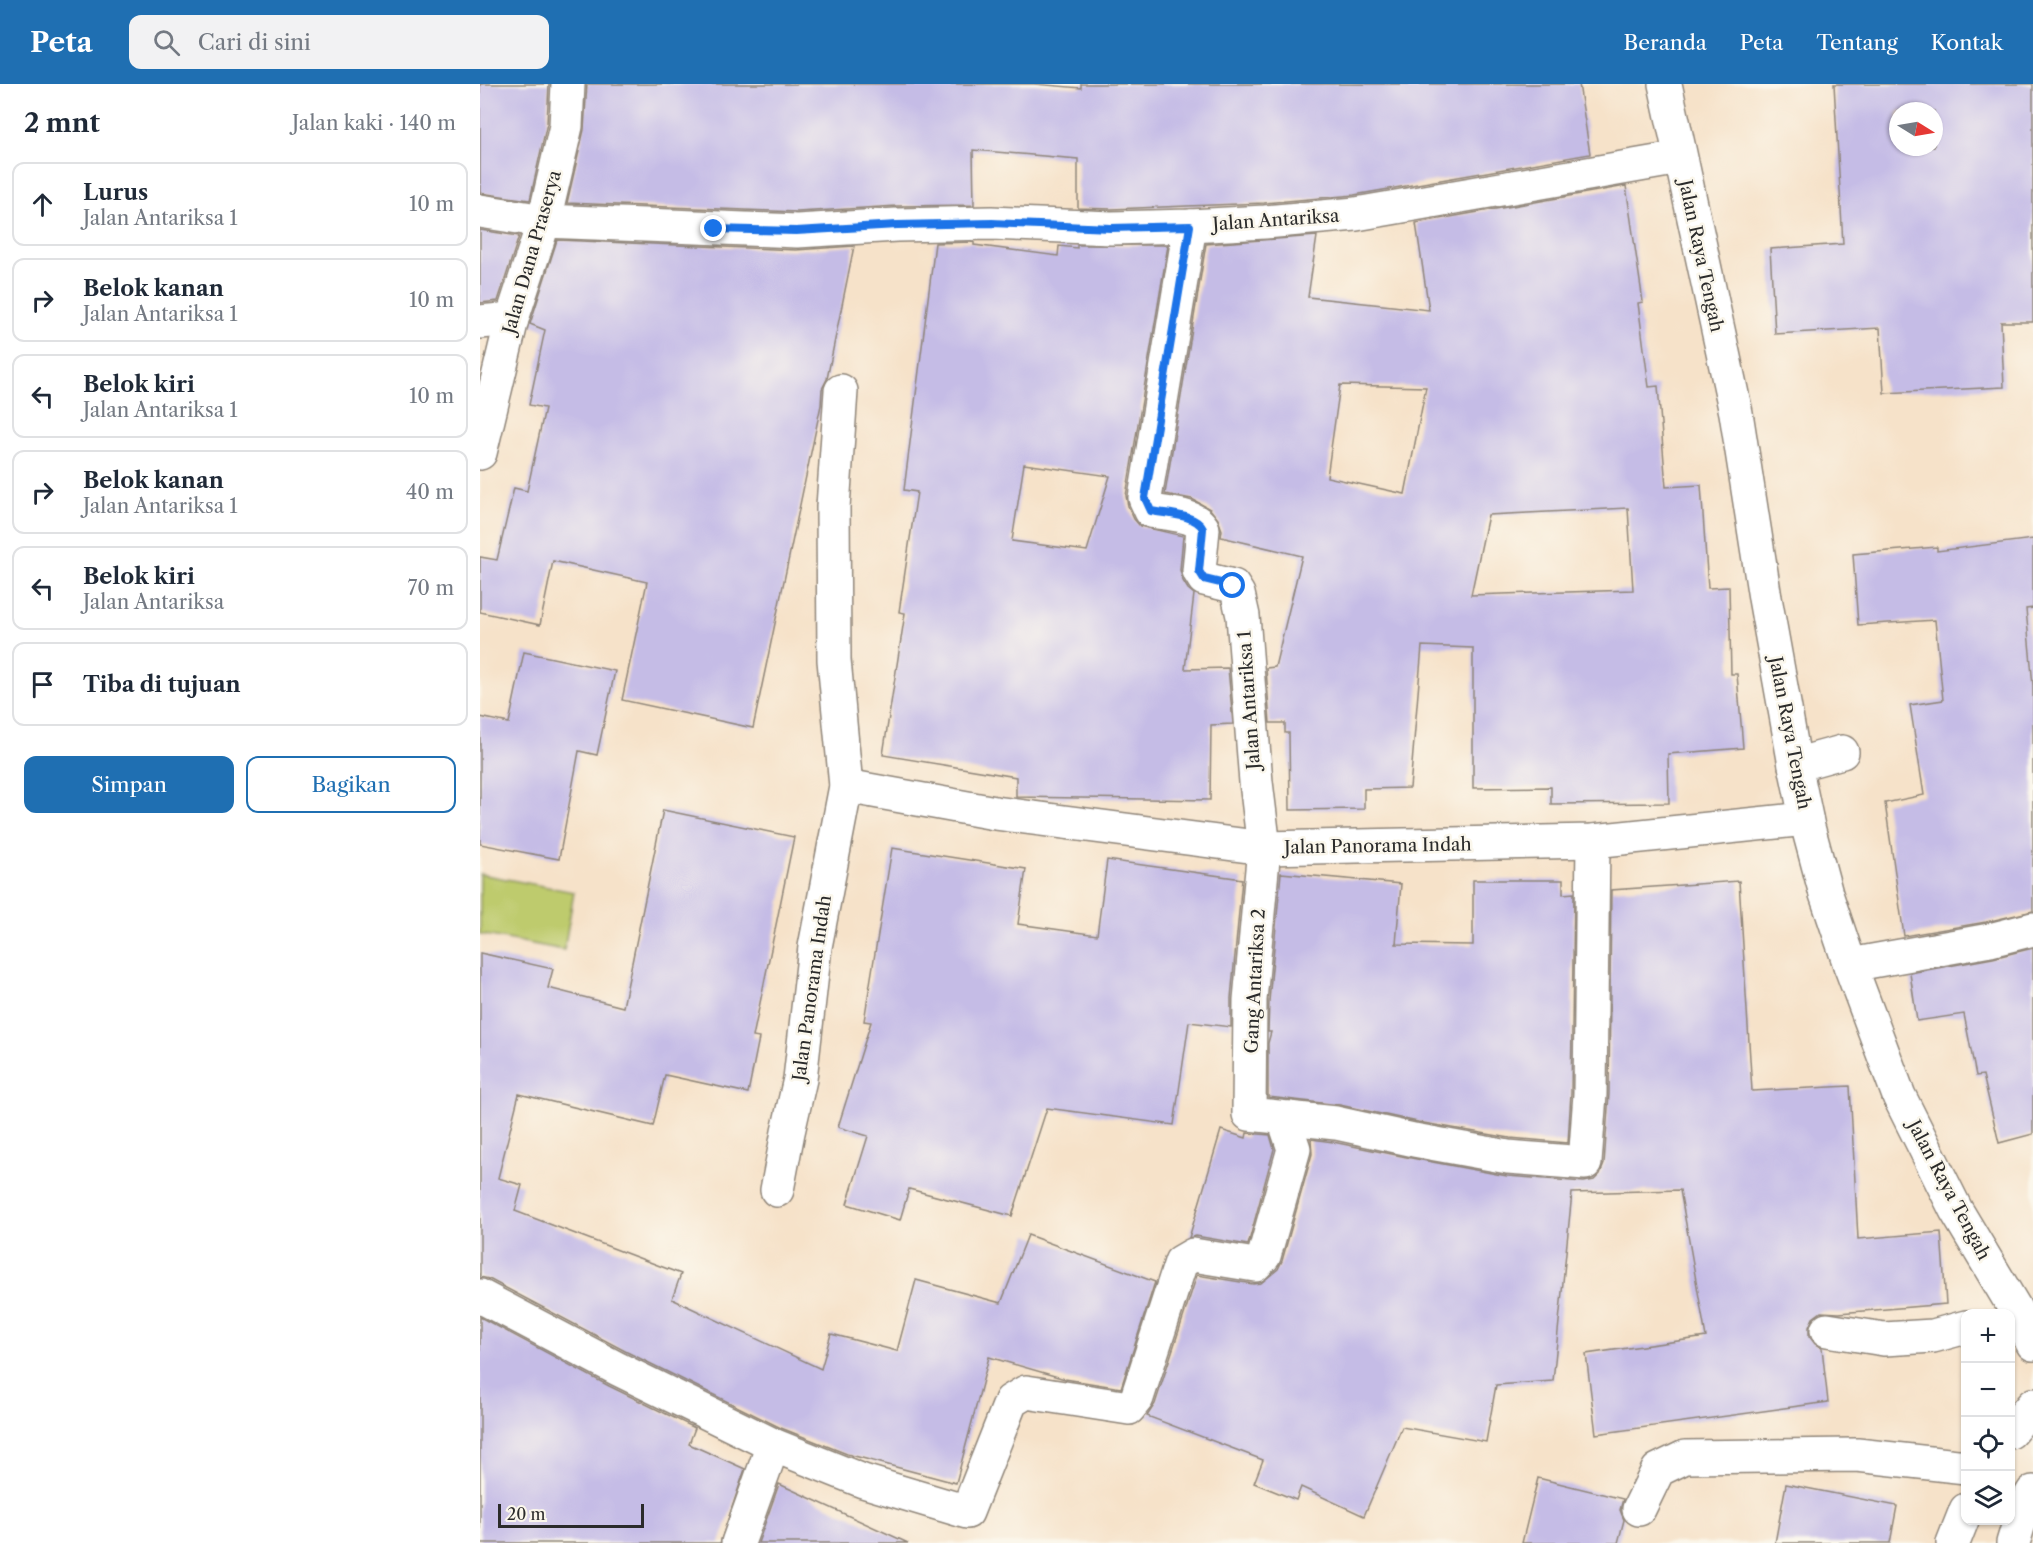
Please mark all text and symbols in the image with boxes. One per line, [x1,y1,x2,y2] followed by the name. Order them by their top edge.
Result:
[129,15,549,69] search box
[30,25,93,59] text: Peta
[150,26,183,59] icon: search
[198,29,311,56] text: Cari di sini
[1624,30,1707,55] text: Beranda
[1740,30,1783,55] text: Peta
[1816,30,1898,55] text: Tentang
[1931,30,2003,55] text: Kontak
[1889,102,1943,156] north arrow
[24,107,100,139] text: 2 mnt
[292,111,456,135] text: Jalan kaki · 140 m
[497,167,566,339] street label: Jalan Dana Praserya
[1673,175,1728,334] street label: Jalan Raya Tengah
[83,179,148,206] text: Lurus
[26,188,59,221] icon: ahead
[409,192,454,216] text: 10 m
[1209,205,1341,236] street label: Jalan Antariksa
[83,206,238,230] text: Jalan Antariksa 1
[700,215,726,241] route end
[83,275,224,302] text: Belok kanan
[26,284,59,317] icon: right
[409,288,454,312] text: 10 m
[83,302,238,326] text: Jalan Antariksa 1
[83,371,195,398] text: Belok kiri
[26,380,59,413] icon: left
[409,384,454,408] text: 10 m
[83,398,238,422] text: Jalan Antariksa 1
[83,467,224,494] text: Belok kanan
[26,476,59,509] icon: right
[406,480,454,504] text: 40 m
[83,494,238,518] text: Jalan Antariksa 1
[83,563,195,590] text: Belok kiri
[26,572,59,605] icon: left
[1219,572,1245,598] route start
[408,576,454,600] text: 70 m
[83,590,224,614] text: Jalan Antariksa
[1233,629,1265,773] street label: Jalan Antariksa 1
[1764,652,1816,811] street label: Jalan Raya Tengah
[26,668,59,701] icon: arrive
[83,671,241,698] text: Tiba di tujuan
[24,756,234,813] button: Simpan
[246,756,456,813] button: Bagikan
[1281,833,1472,859] street label: Jalan Panorama Indah
[788,894,836,1085] street label: Jalan Panorama Indah
[1240,908,1270,1054] street label: Gang Antariksa 2
[1901,1114,1995,1264] street label: Jalan Raya Tengah
[1961,1309,2015,1525] map controls
[1961,1309,2015,1363] button: +
[1961,1363,2015,1417] button: −
[1961,1417,2015,1471] button: locate
[1961,1471,2015,1525] button: layers
[498,1501,644,1528] scale bar
[507,1504,546,1524] text: 20 m

